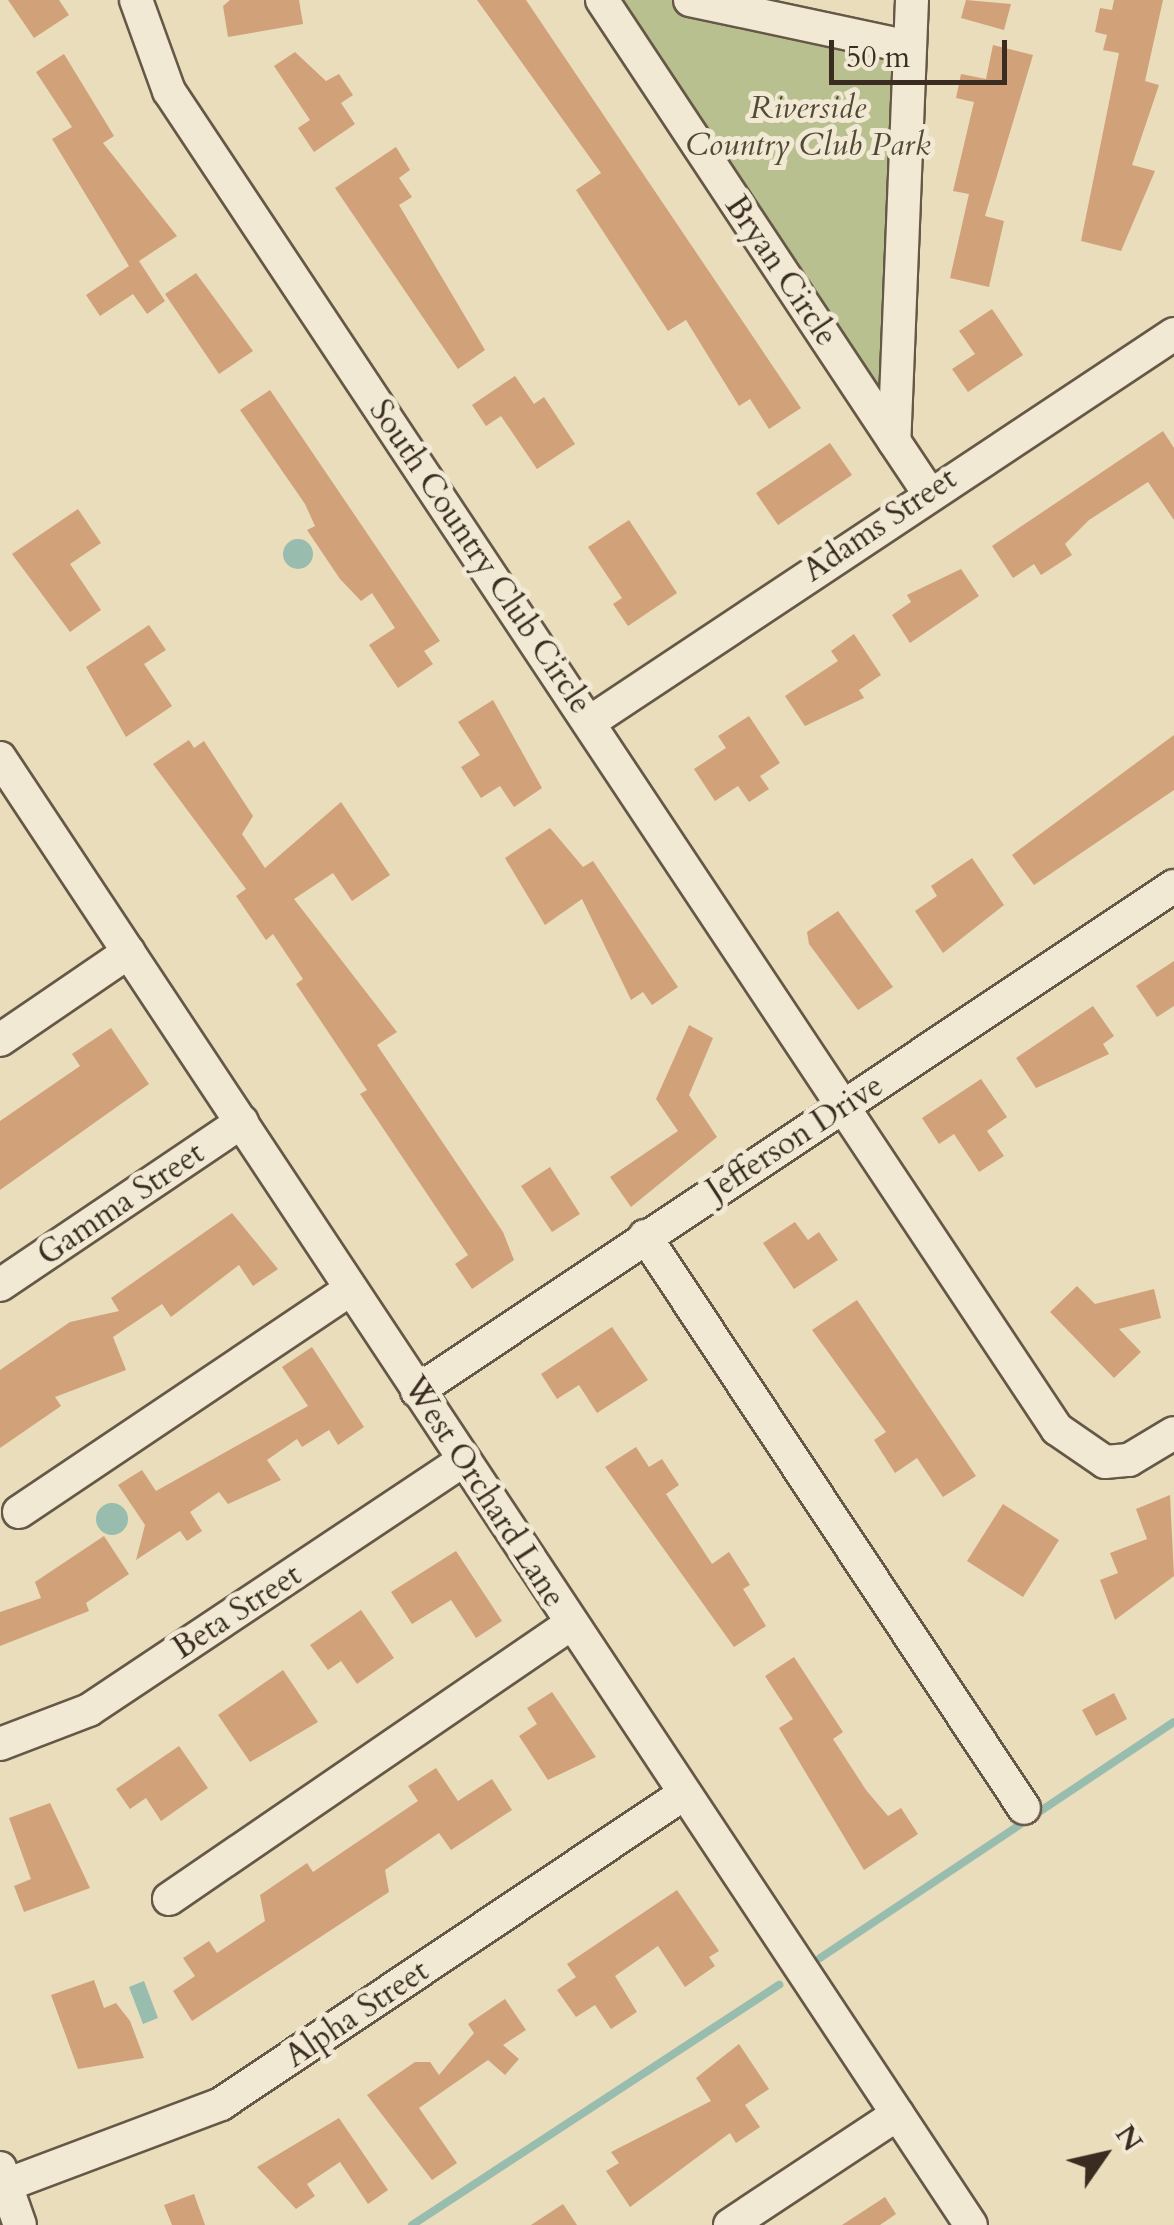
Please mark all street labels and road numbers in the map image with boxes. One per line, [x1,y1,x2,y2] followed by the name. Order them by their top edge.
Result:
[717,188,845,354] street label: Bryan Circle
[361,393,599,721] street label: South Country Club Circle
[796,460,964,590] street label: Adams Street
[699,1067,891,1209] street label: Jefferson Drive
[30,1134,212,1274] street label: Gamma Street
[395,1369,573,1615] street label: West Orchard Lane
[165,1556,309,1668] street label: Beta Street
[278,1952,436,2076] street label: Alpha Street

